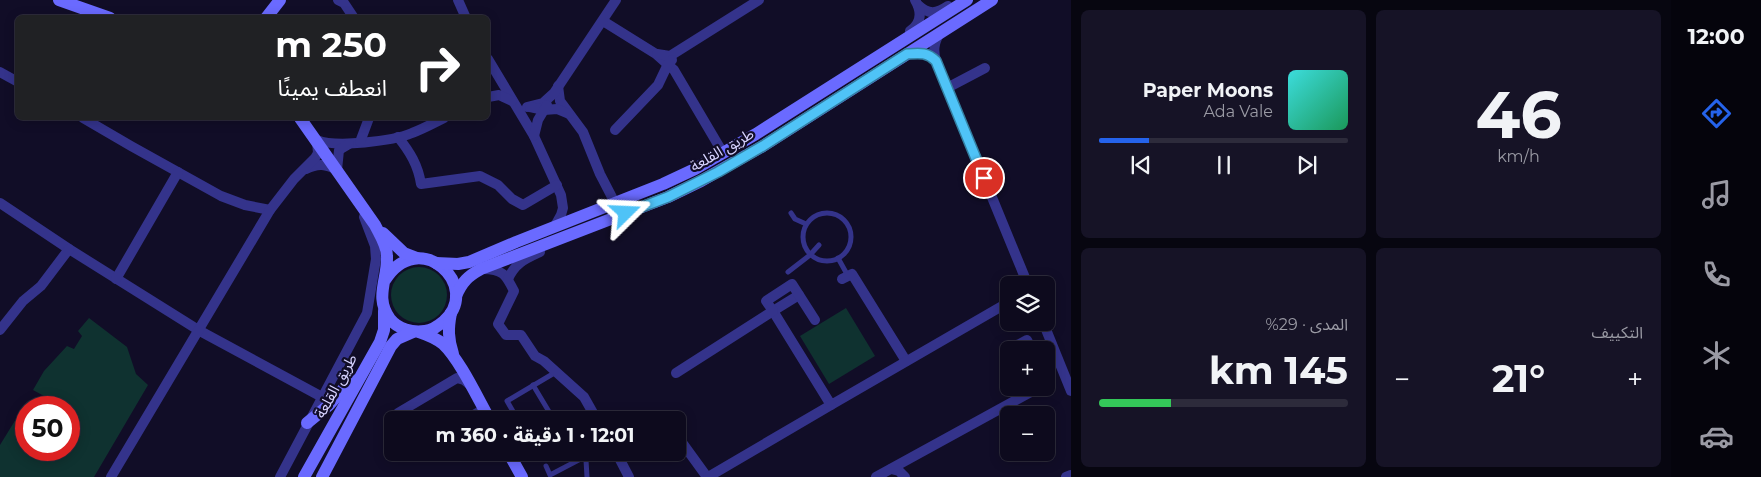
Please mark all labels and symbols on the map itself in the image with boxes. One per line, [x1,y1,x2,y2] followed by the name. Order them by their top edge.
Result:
[686,124,758,176] street label: طريق القلعة
[963,157,1005,199] pin
[599,186,651,238] position arrow
[310,350,362,422] street label: طريق القلعة
[15,396,80,461] speed limit sign: 50

